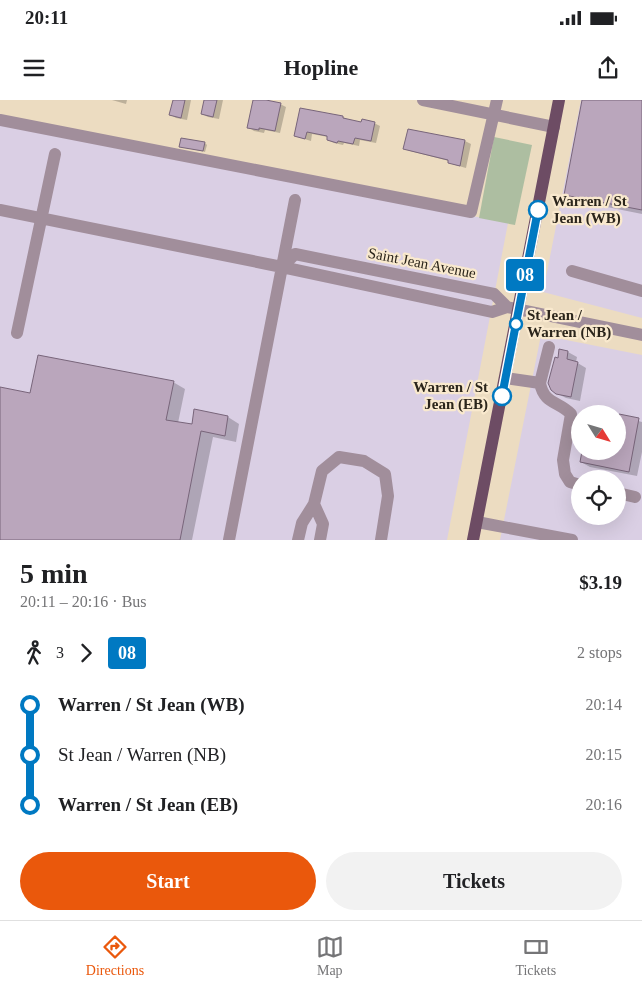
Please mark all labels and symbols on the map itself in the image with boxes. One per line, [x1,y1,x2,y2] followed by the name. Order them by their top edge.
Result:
[552,193,627,227] place label: Warren / St Jean (WB)
[528,200,548,220] marker: Warren / St Jean (WB)
[367,245,478,281] street label: Saint Jean Avenue
[502,259,548,291] line badge: 08
[527,307,611,341] place label: St Jean / Warren (NB)
[509,317,523,331] marker: St Jean / Warren (NB)
[413,379,488,413] place label: Warren / St Jean (EB)
[492,386,512,406] marker: Warren / St Jean (EB)
[571,405,626,460] north arrow

